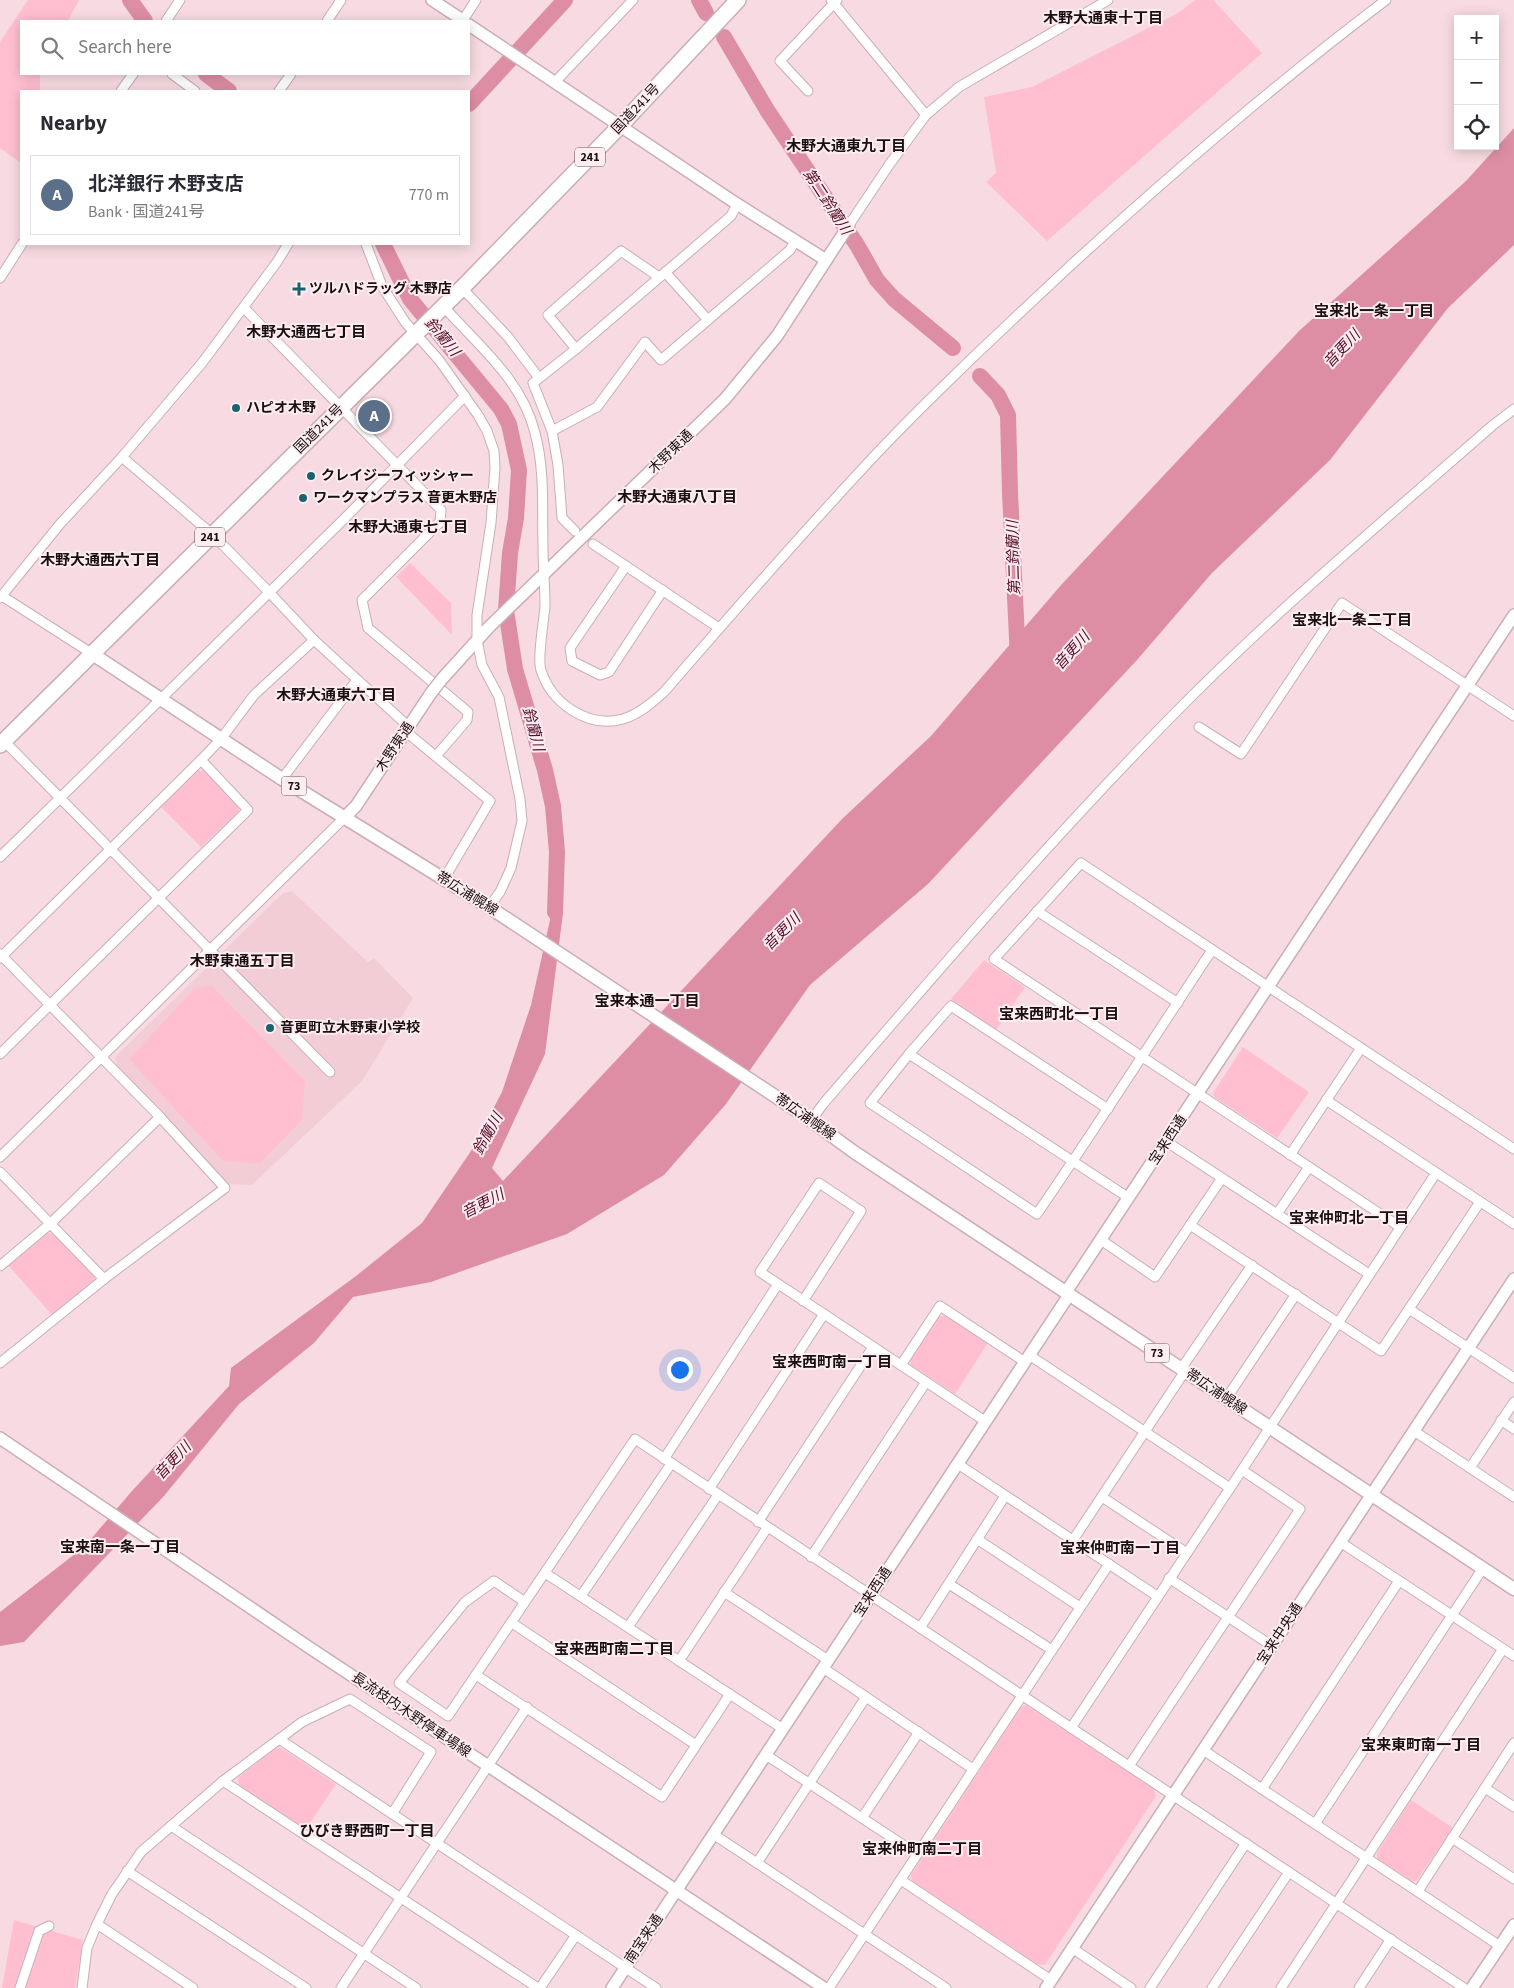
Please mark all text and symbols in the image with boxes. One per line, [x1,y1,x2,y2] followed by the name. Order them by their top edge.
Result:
[1043,8,1163,29] district label: 木野大通東十丁目
[1454,15,1499,150] map controls
[1454,15,1499,60] button: +
[20,20,470,75] search box
[38,34,66,62] icon: search
[78,34,172,61] text: Search here
[1454,60,1499,105] button: −
[607,79,665,139] street label: 国道241号
[1454,105,1499,150] button: locate
[40,108,107,138] text: Nearby
[786,136,906,157] district label: 木野大通東九丁目
[575,148,605,166] road number: 241
[798,165,857,241] water label: 第二鈴蘭川
[88,171,244,198] text: 北洋銀行 木野支店
[52,184,62,206] text: A
[409,184,449,206] text: 770 m
[88,201,204,223] text: Bank · 国道241号
[309,279,452,299] place label: ツルハドラッグ 木野店
[293,283,305,295] marker: ツルハドラッグ 木野店
[1314,301,1434,322] district label: 宝来北一条一丁目
[419,313,466,363] water label: 鈴蘭川
[246,322,366,343] district label: 木野大通西七丁目
[1319,324,1366,373] water label: 音更川
[358,397,390,435] pin: A
[246,398,316,418] place label: ハピオ木野
[290,400,348,458] street label: 国道241号
[230,402,242,414] marker: ハピオ木野
[644,425,698,479] street label: 木野東通
[321,466,474,486] place label: クレイジーフィッシャー
[305,470,317,482] marker: クレイジーフィッシャー
[617,487,737,508] district label: 木野大通東八丁目
[313,488,497,508] place label: ワークマンプラス 音更木野店
[297,492,309,504] marker: ワークマンプラス 音更木野店
[348,517,468,538] district label: 木野大通東七丁目
[1002,518,1026,596] water label: 第二鈴蘭川
[195,528,225,546] road number: 241
[40,550,160,571] district label: 木野大通西六丁目
[1292,610,1412,631] district label: 宝来北一条二丁目
[1049,626,1096,675] water label: 音更川
[276,685,396,706] district label: 木野大通東六丁目
[517,705,549,755] water label: 鈴蘭川
[371,718,419,776] street label: 木野東通
[282,776,306,796] road number: 73
[432,867,502,921] street label: 帯広浦幌線
[759,907,807,955] water label: 音更川
[189,951,295,972] district label: 木野東通五丁目
[594,991,700,1012] district label: 宝来本通一丁目
[999,1004,1119,1025] district label: 宝来西町北一丁目
[280,1018,420,1038] place label: 音更町立木野東小学校
[264,1022,276,1034] marker: 音更町立木野東小学校
[771,1089,839,1145] street label: 帯広浦幌線
[468,1107,509,1159] water label: 鈴蘭川
[1144,1111,1192,1169] street label: 宝来西通
[458,1184,510,1224] water label: 音更川
[1289,1208,1409,1229] district label: 宝来仲町北一丁目
[1144,1344,1170,1362] road number: 73
[772,1352,892,1373] district label: 宝来西町南一丁目
[667,1357,693,1383] your location
[1181,1364,1251,1420] street label: 帯広浦幌線
[150,1436,197,1485] water label: 音更川
[60,1537,180,1558] district label: 宝来南一条一丁目
[1060,1538,1180,1559] district label: 宝来仲町南一丁目
[849,1563,897,1621] street label: 宝来西通
[1253,1599,1307,1669] street label: 宝来中央通
[554,1639,674,1660] district label: 宝来西町南二丁目
[347,1668,475,1762] street label: 長流枝内木野停車場線
[1361,1735,1481,1756] district label: 宝来東町南一丁目
[299,1821,435,1842] district label: ひびき野西町一丁目
[862,1839,982,1860] district label: 宝来仲町南二丁目
[620,1910,668,1968] street label: 南宝来通

